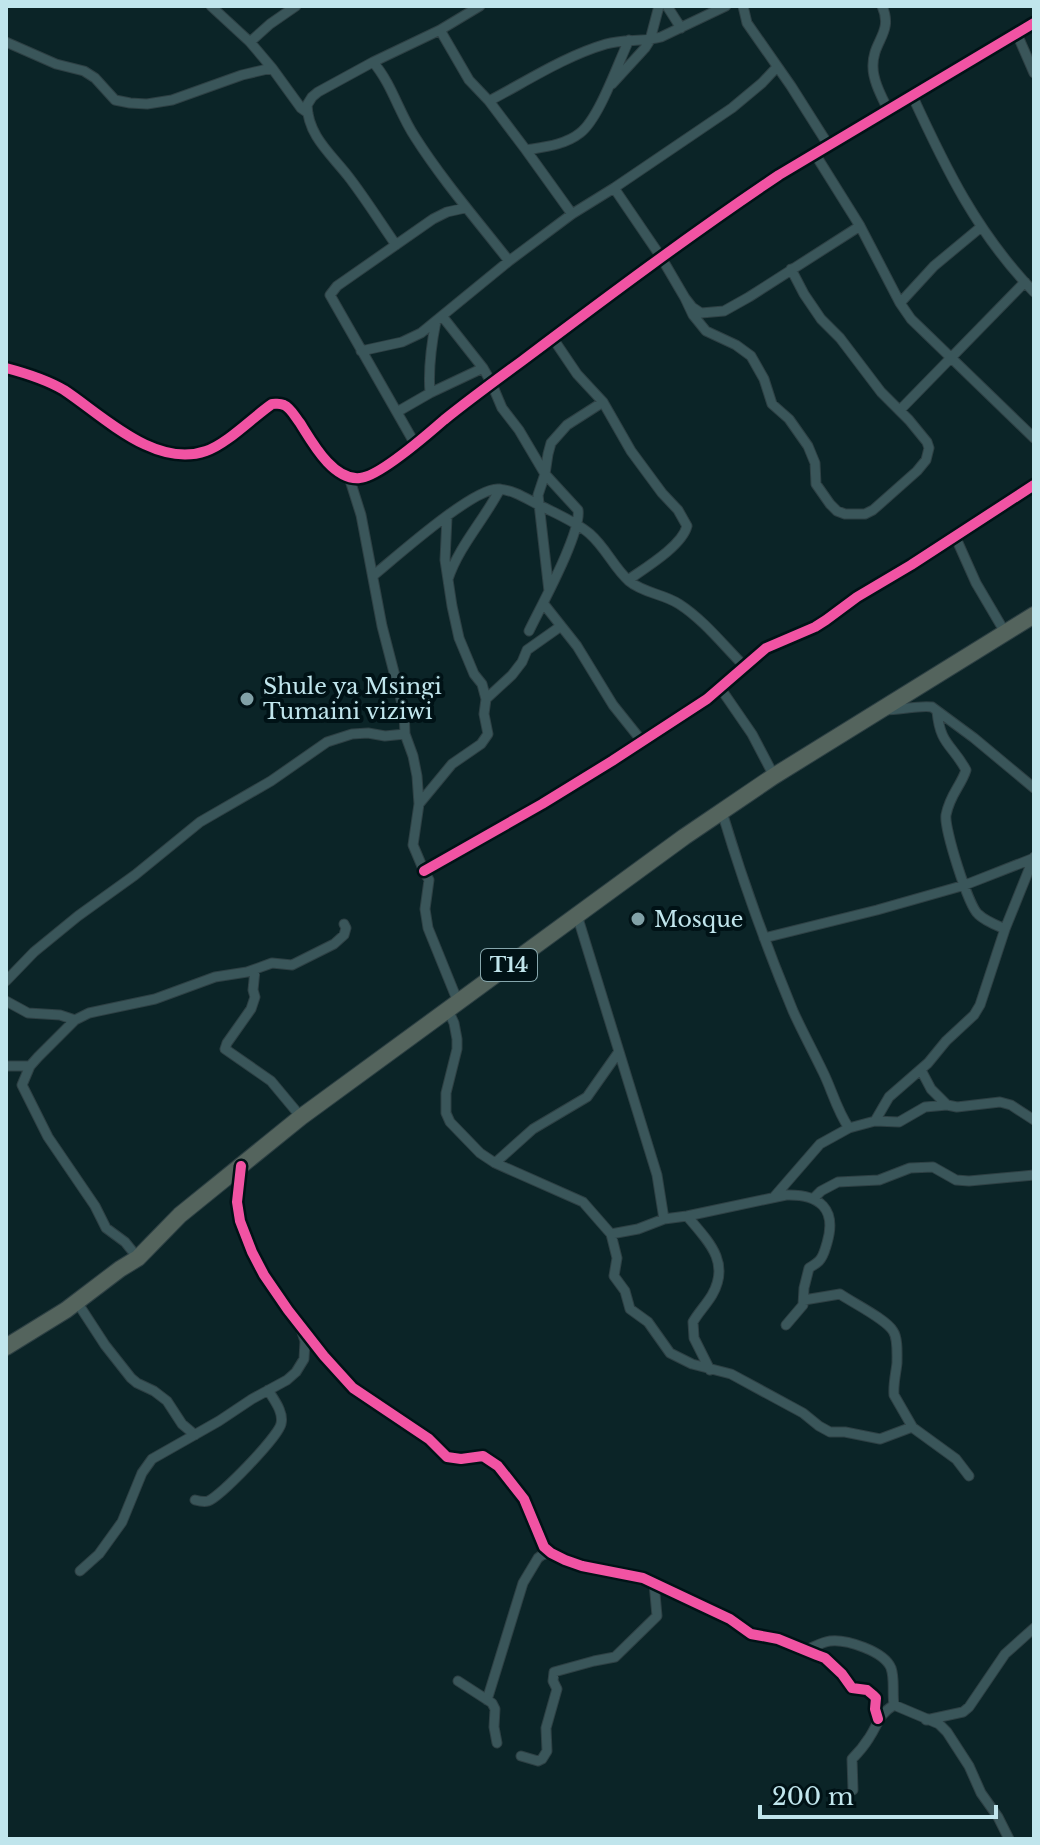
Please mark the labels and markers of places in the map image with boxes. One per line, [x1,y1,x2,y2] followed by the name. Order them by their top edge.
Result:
[263,673,442,725] place label: Shule ya Msingi Tumaini viziwi
[238,690,256,708] marker: Shule ya Msingi Tumaini viziwi
[654,906,743,933] place label: Mosque
[629,910,647,928] marker: Mosque

